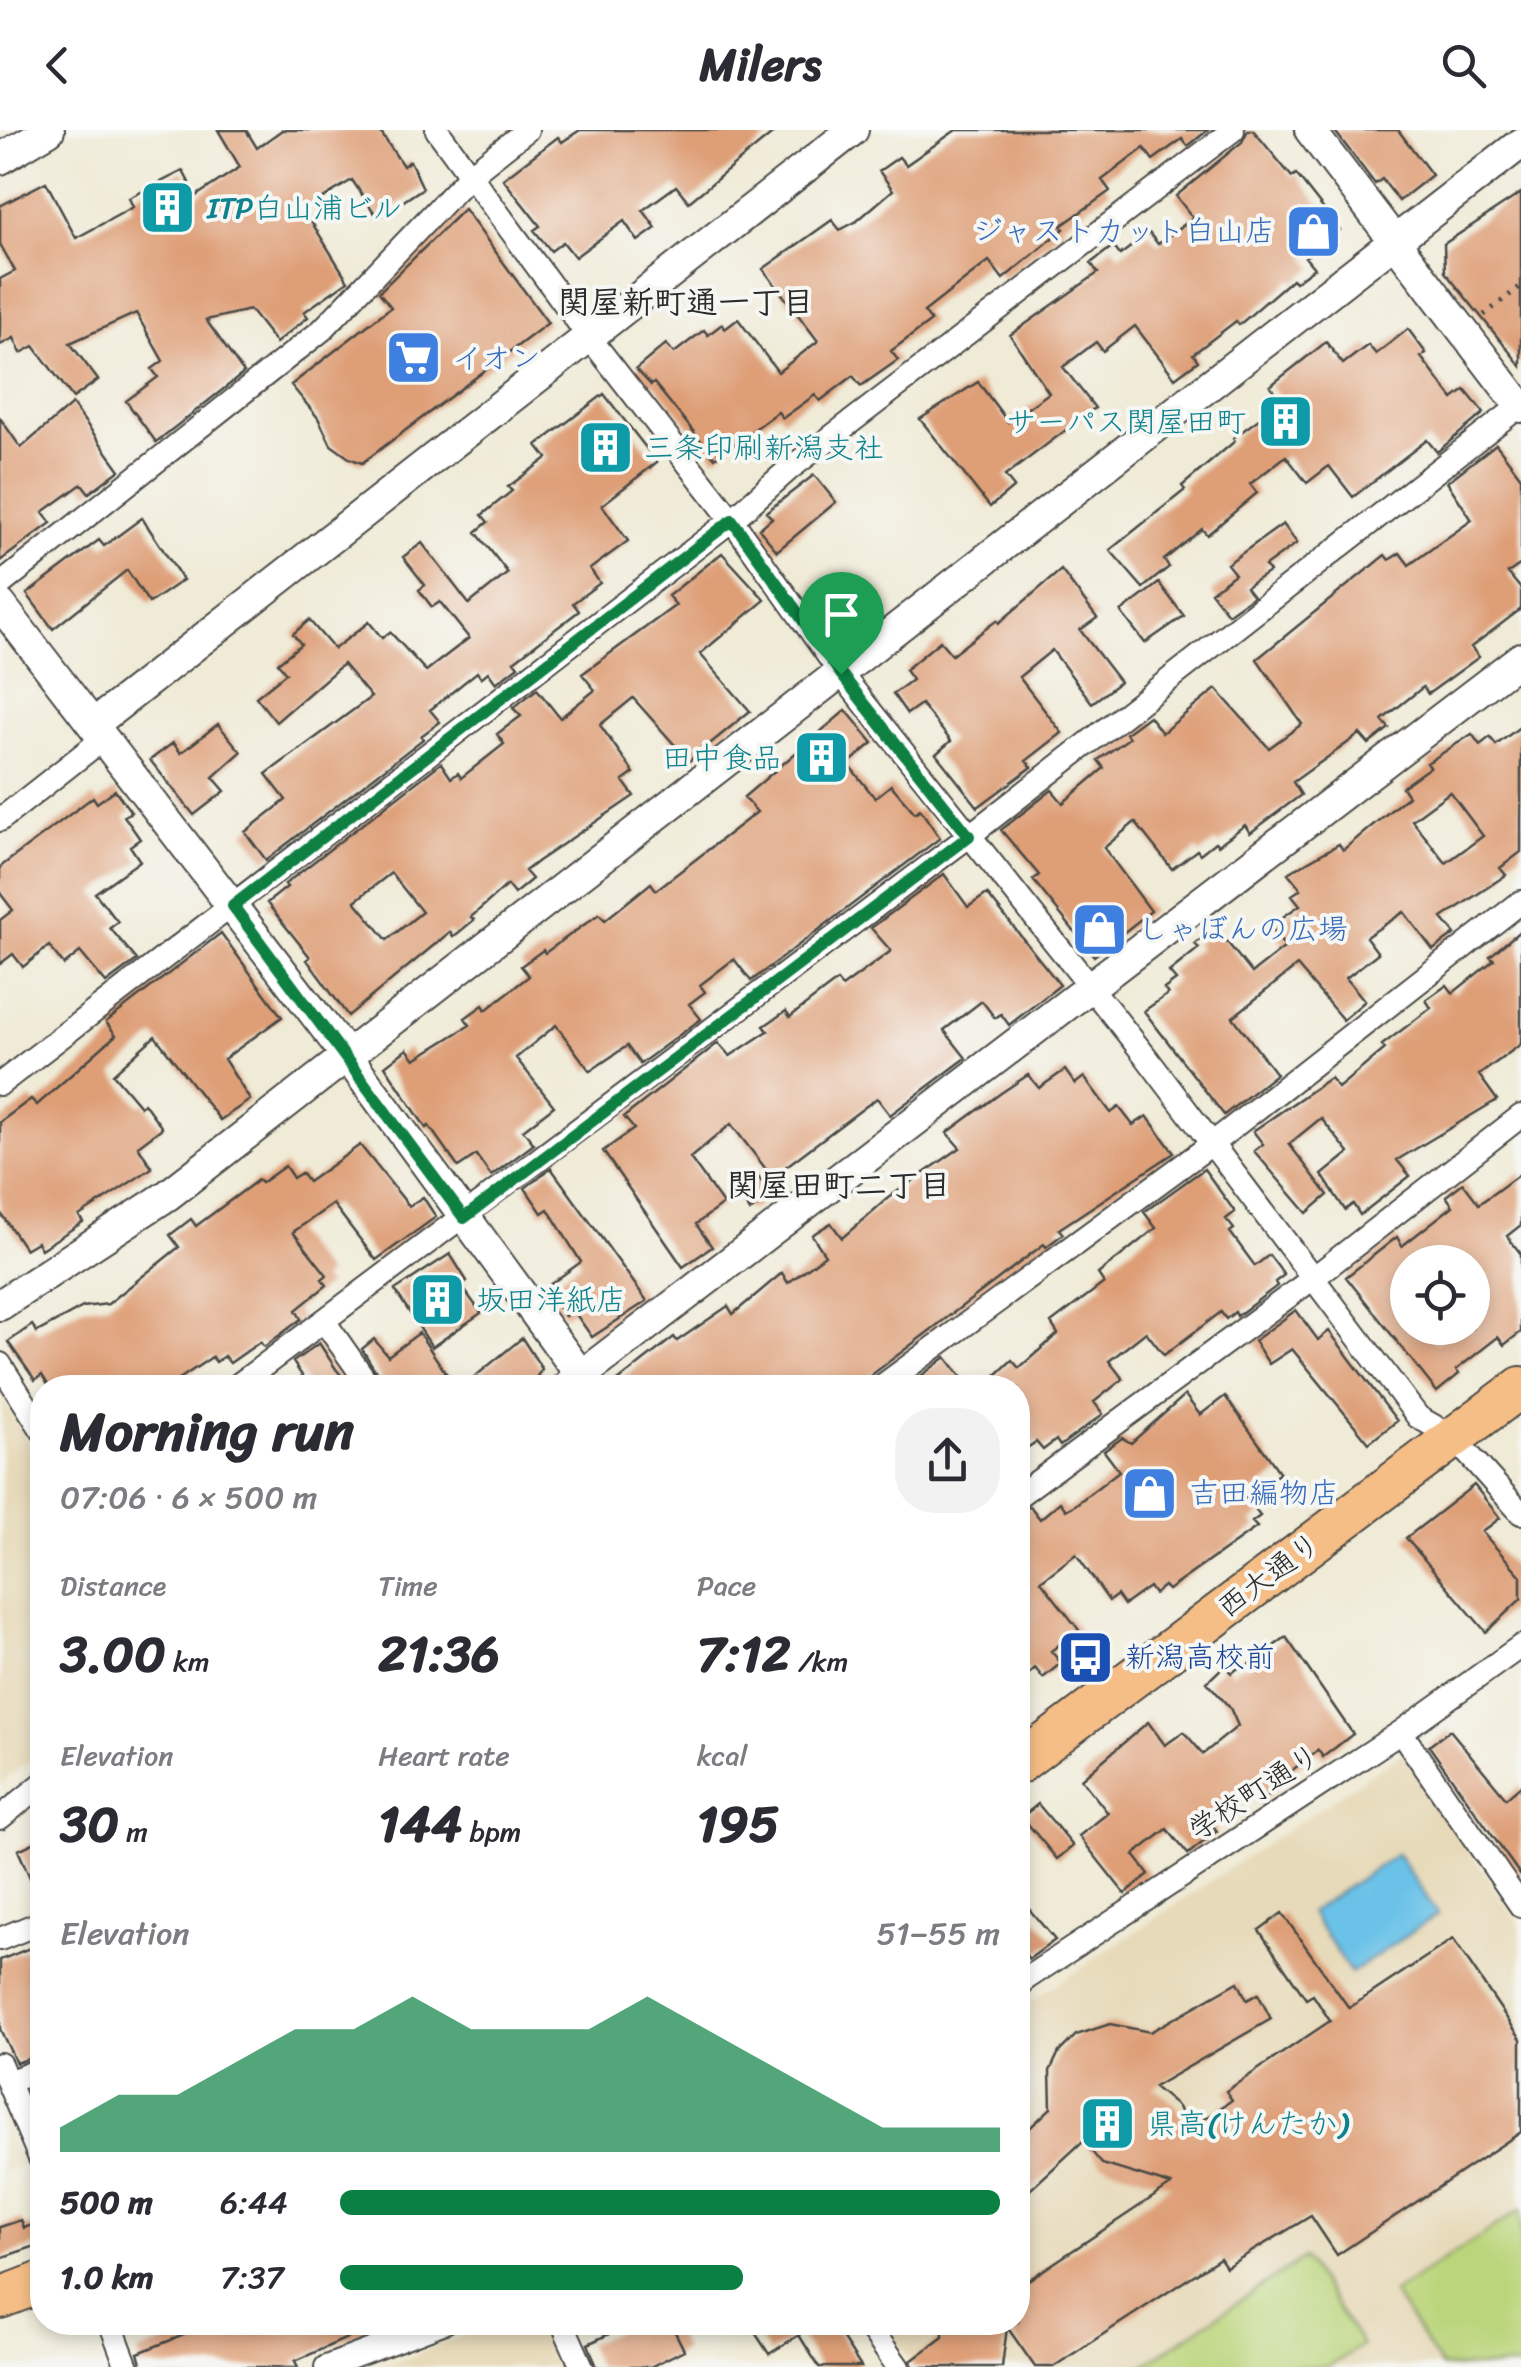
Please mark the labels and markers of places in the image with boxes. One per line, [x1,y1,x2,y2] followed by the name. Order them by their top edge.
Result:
[138,178,198,238] building icon: ITP白山浦ビル
[206,181,403,235] place label: ITP白山浦ビル
[1284,201,1344,261] shop icon: ジャストカット白山店
[973,204,1275,258] place label: ジャストカット白山店
[383,328,443,388] supermarket icon: イオン
[452,331,541,385] place label: イオン
[1255,392,1315,452] building icon: サーパス関屋田町
[1006,395,1246,449] place label: サーパス関屋田町
[575,418,635,478] building icon: 三条印刷新潟支社
[644,421,884,475] place label: 三条印刷新潟支社
[799,572,884,675] pin
[791,728,851,788] building icon: 田中食品
[662,731,782,785] place label: 田中食品
[1069,899,1129,959] shop icon: しゃぼんの広場
[1138,902,1348,956] place label: しゃぼんの広場
[407,1270,467,1330] building icon: 坂田洋紙店
[476,1273,626,1327] place label: 坂田洋紙店
[1120,1463,1180,1523] shop icon: 吉田編物店
[1189,1466,1339,1520] place label: 吉田編物店
[1056,1627,1116,1687] bus stop icon: 新潟高校前
[1125,1630,1275,1684] place label: 新潟高校前
[1078,2094,1138,2154] building icon: 県高(けんたか)
[1147,2097,1350,2151] place label: 県高(けんたか)

